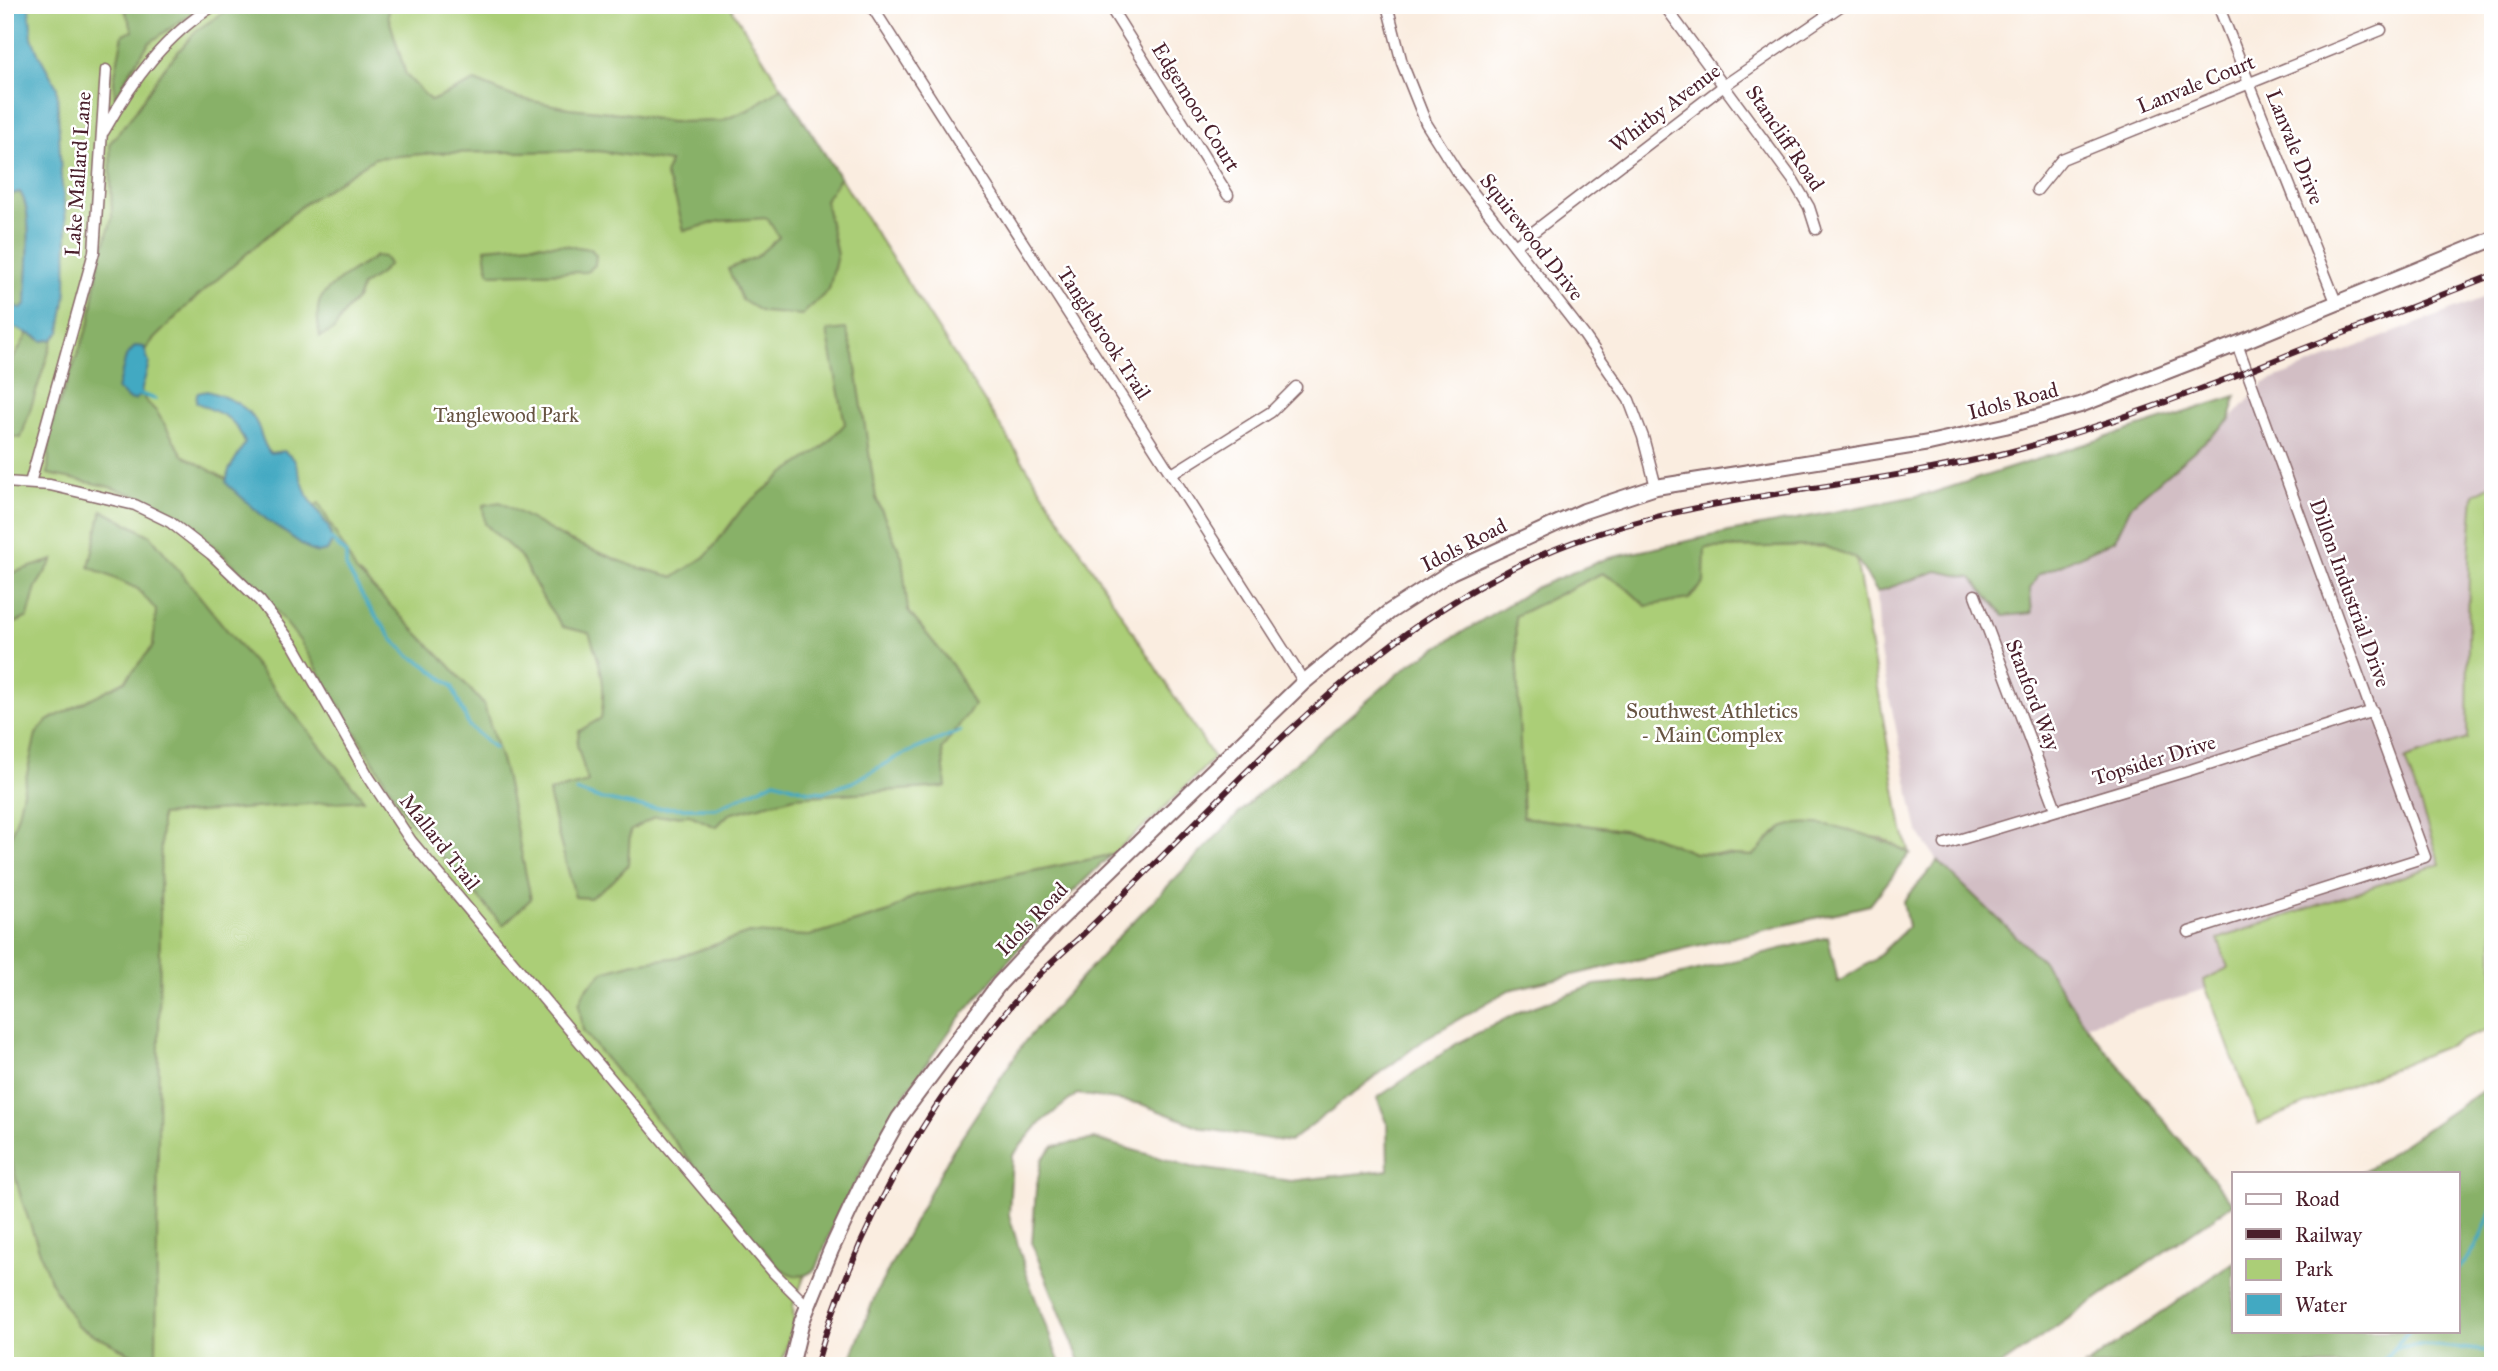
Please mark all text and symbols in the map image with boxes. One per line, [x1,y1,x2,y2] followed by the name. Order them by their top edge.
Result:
[1146,38,1246,177] street label: Edgemoor Court
[2133,48,2259,119] street label: Lanvale Court
[1604,58,1726,158] street label: Whitby Avenue
[1740,80,1830,196] street label: Stancliff Road
[2260,86,2330,209] street label: Lanvale Drive
[59,90,97,257] street label: Lake Mallard Lane
[1474,168,1590,306] street label: Squirewood Drive
[1051,262,1157,405] street label: Tanglebrook Trail
[1965,376,2061,426] street label: Idols Road
[433,402,579,428] park label: Tanglewood Park
[2304,495,2396,691] street label: Dillon Industrial Drive
[1417,512,1511,578] street label: Idols Road
[2000,635,2067,756] street label: Stanford Way
[1626,698,1798,748] park label: Southwest Athletics - Main Complex
[2089,729,2219,791] street label: Topsider Drive
[394,788,486,896] street label: Mallard Trail
[991,876,1074,961] street label: Idols Road
[2232,1172,2460,1332] legend
[2295,1186,2340,1212] text: Road
[2295,1222,2363,1248] text: Railway
[2295,1256,2333,1282] text: Park
[2295,1292,2347,1318] text: Water

